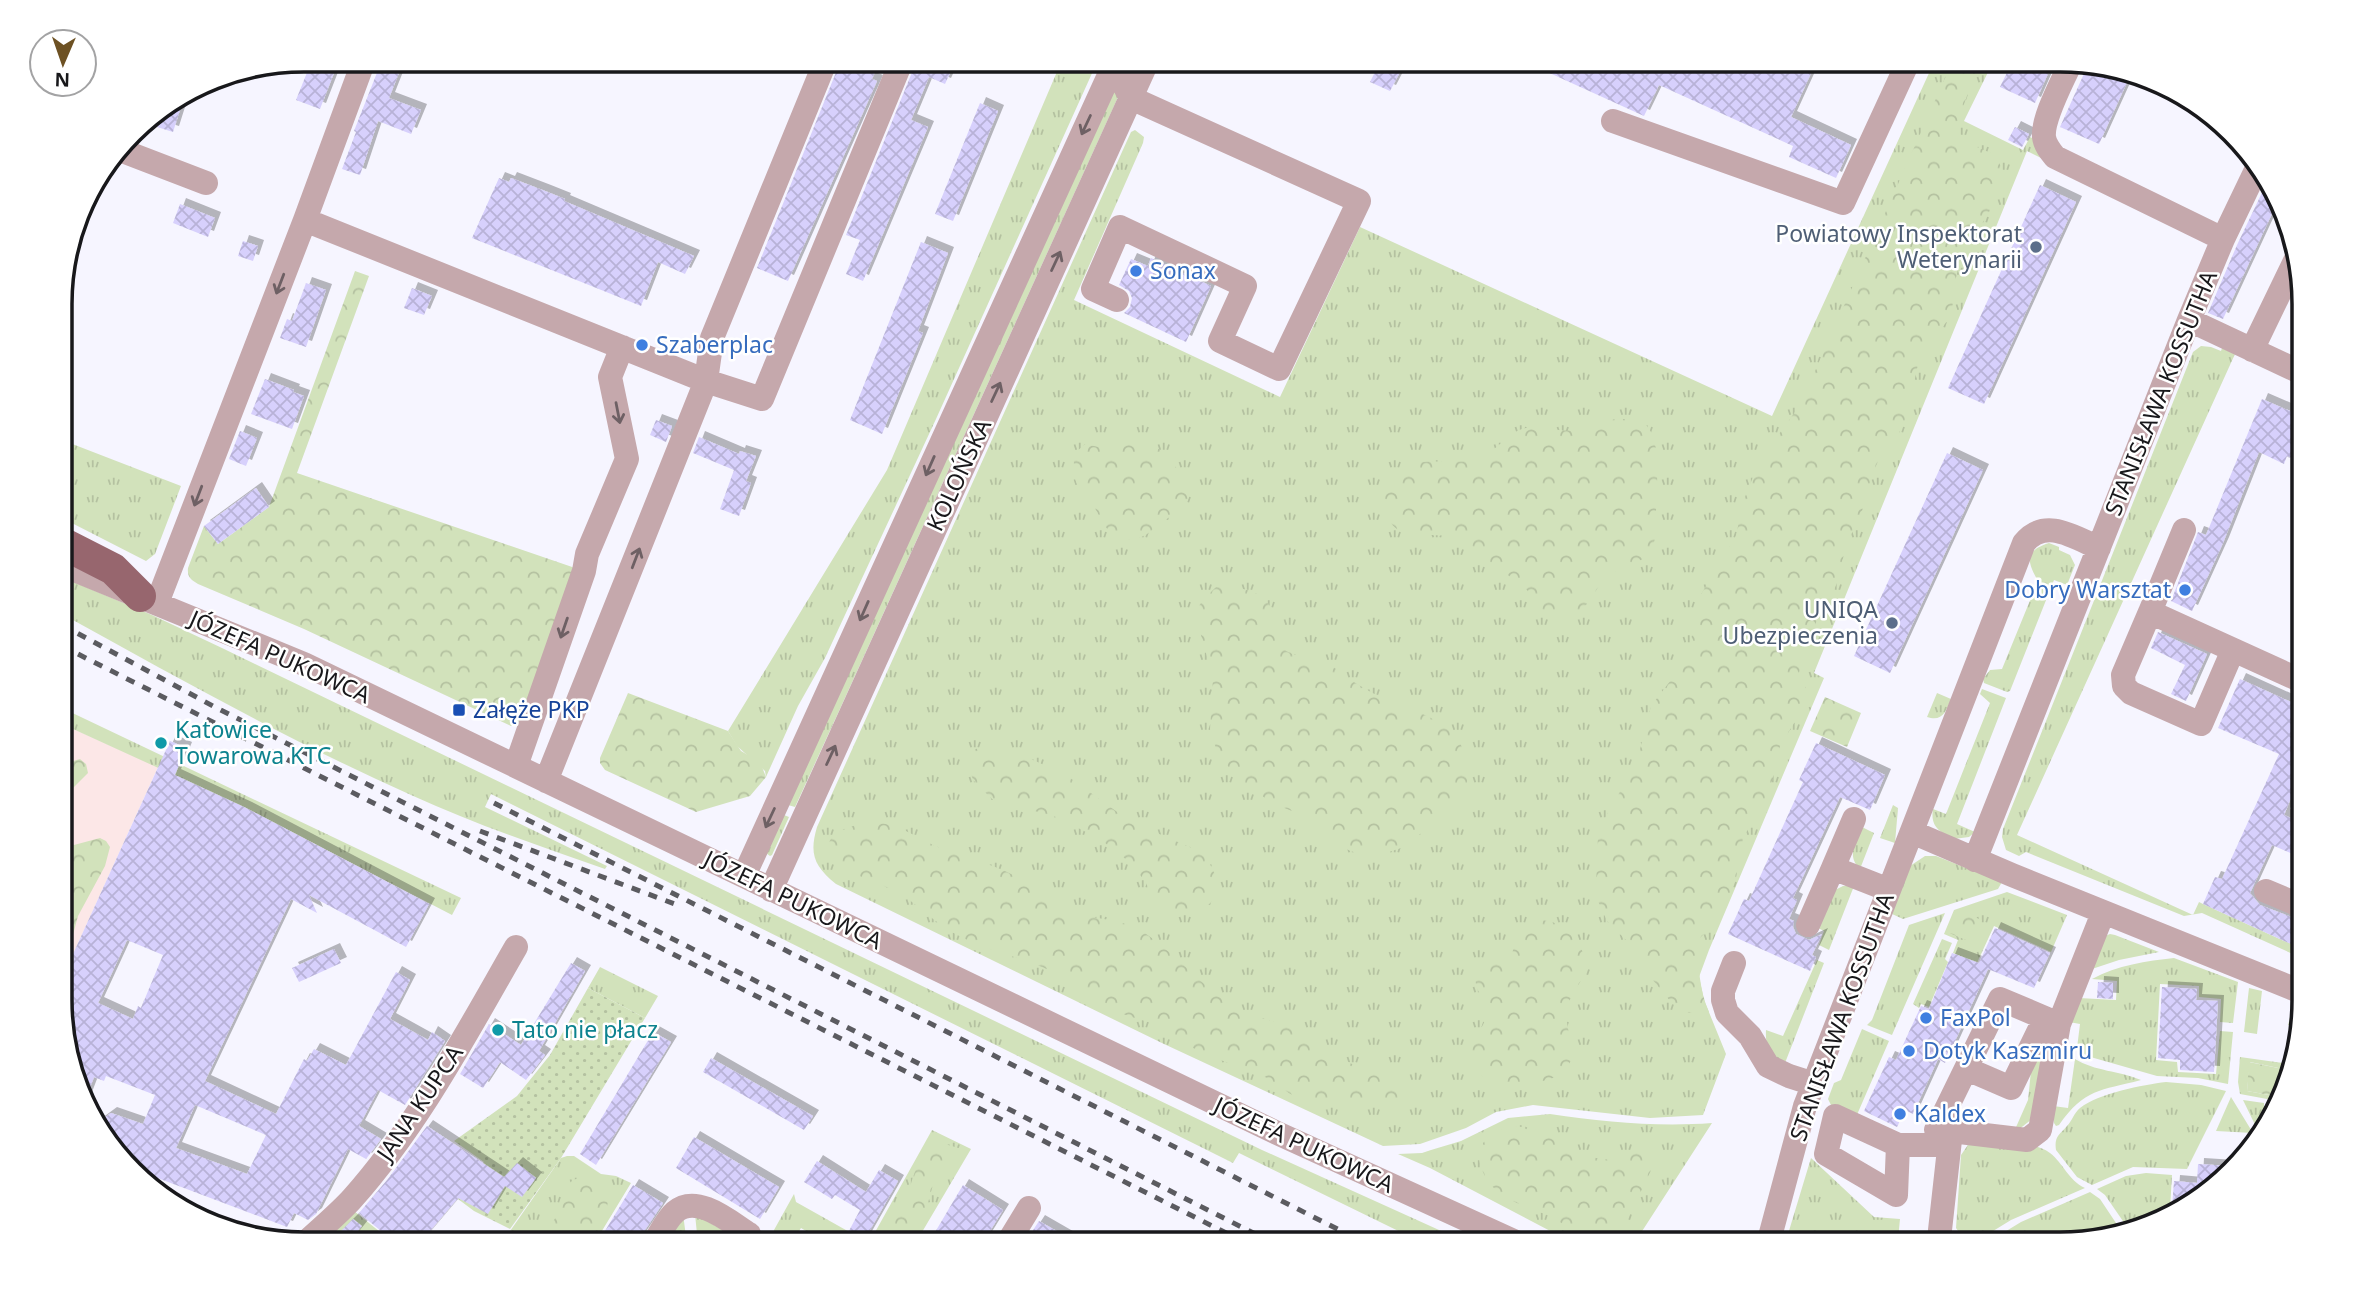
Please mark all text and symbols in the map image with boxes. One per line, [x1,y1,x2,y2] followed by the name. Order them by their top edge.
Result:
[28,28,98,98] north arrow
[54,67,71,93] text: N
[1079,114,1092,135] one-way arrow
[1775,217,2022,275] place label: Powiatowy Inspektorat Weterynarii
[2028,239,2044,255] marker: Powiatowy Inspektorat Weterynarii
[1050,251,1063,273] one-way arrow
[1150,254,1216,286] place label: Sonax
[1128,263,1144,279] marker: Sonax
[2096,265,2224,520] street label: STANISŁAWA KOSSUTHA
[273,272,286,294] one-way arrow
[656,328,773,360] place label: Szaberplac
[634,337,650,353] marker: Szaberplac
[990,382,1003,403] one-way arrow
[611,401,625,424] one-way arrow
[918,413,998,536] street label: KOLOŃSKA
[923,455,936,476] one-way arrow
[191,484,204,506] one-way arrow
[630,548,643,570] one-way arrow
[2004,573,2171,605] place label: Dobry Warsztat
[2177,582,2193,598] marker: Dobry Warsztat
[1723,593,1878,651] place label: UNIQA Ubezpieczenia
[857,600,870,621] one-way arrow
[183,601,376,710] street label: JÓZEFA PUKOWCA
[1884,615,1900,631] marker: UNIQA Ubezpieczenia
[557,616,569,638] one-way arrow
[473,693,590,725] place label: Załęże PKP
[451,702,467,718] marker: Załęże PKP
[175,713,331,771] place label: Katowice Towarowa KTC
[153,735,169,751] marker: Katowice Towarowa KTC
[825,745,838,766] one-way arrow
[763,807,776,828] one-way arrow
[697,841,888,956] street label: JÓZEFA PUKOWCA
[1781,888,1901,1145] street label: STANISŁAWA KOSSUTHA
[1940,1001,2011,1033] place label: FaxPol
[1918,1010,1934,1026] marker: FaxPol
[512,1013,658,1045] place label: Tato nie płacz
[490,1022,506,1038] marker: Tato nie płacz
[1923,1034,2092,1066] place label: Dotyk Kaszmiru
[368,1038,470,1168] street label: JANA KUPCA
[1901,1043,1917,1059] marker: Dotyk Kaszmiru
[1208,1088,1400,1200] street label: JÓZEFA PUKOWCA
[1914,1097,1986,1129] place label: Kaldex
[1892,1106,1908,1122] marker: Kaldex

